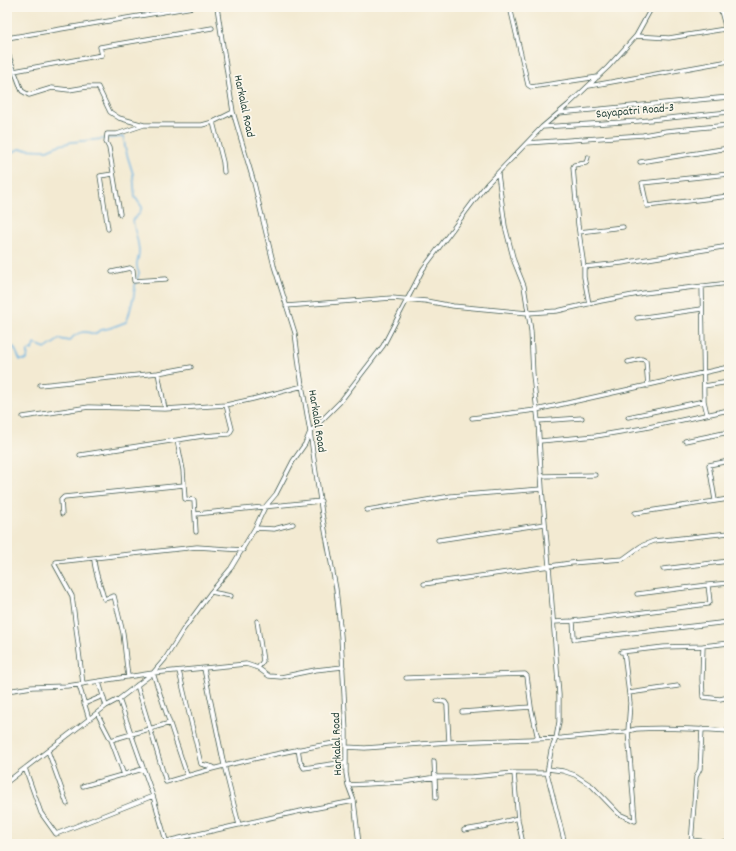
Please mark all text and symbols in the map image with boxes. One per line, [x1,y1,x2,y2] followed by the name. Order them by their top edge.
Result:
[229,74,258,139] street label: Harkalal Road
[595,100,675,123] street label: Sayapatri Road-3
[303,389,330,454] street label: Harkalal Road
[328,712,347,776] street label: Harkalal Road

